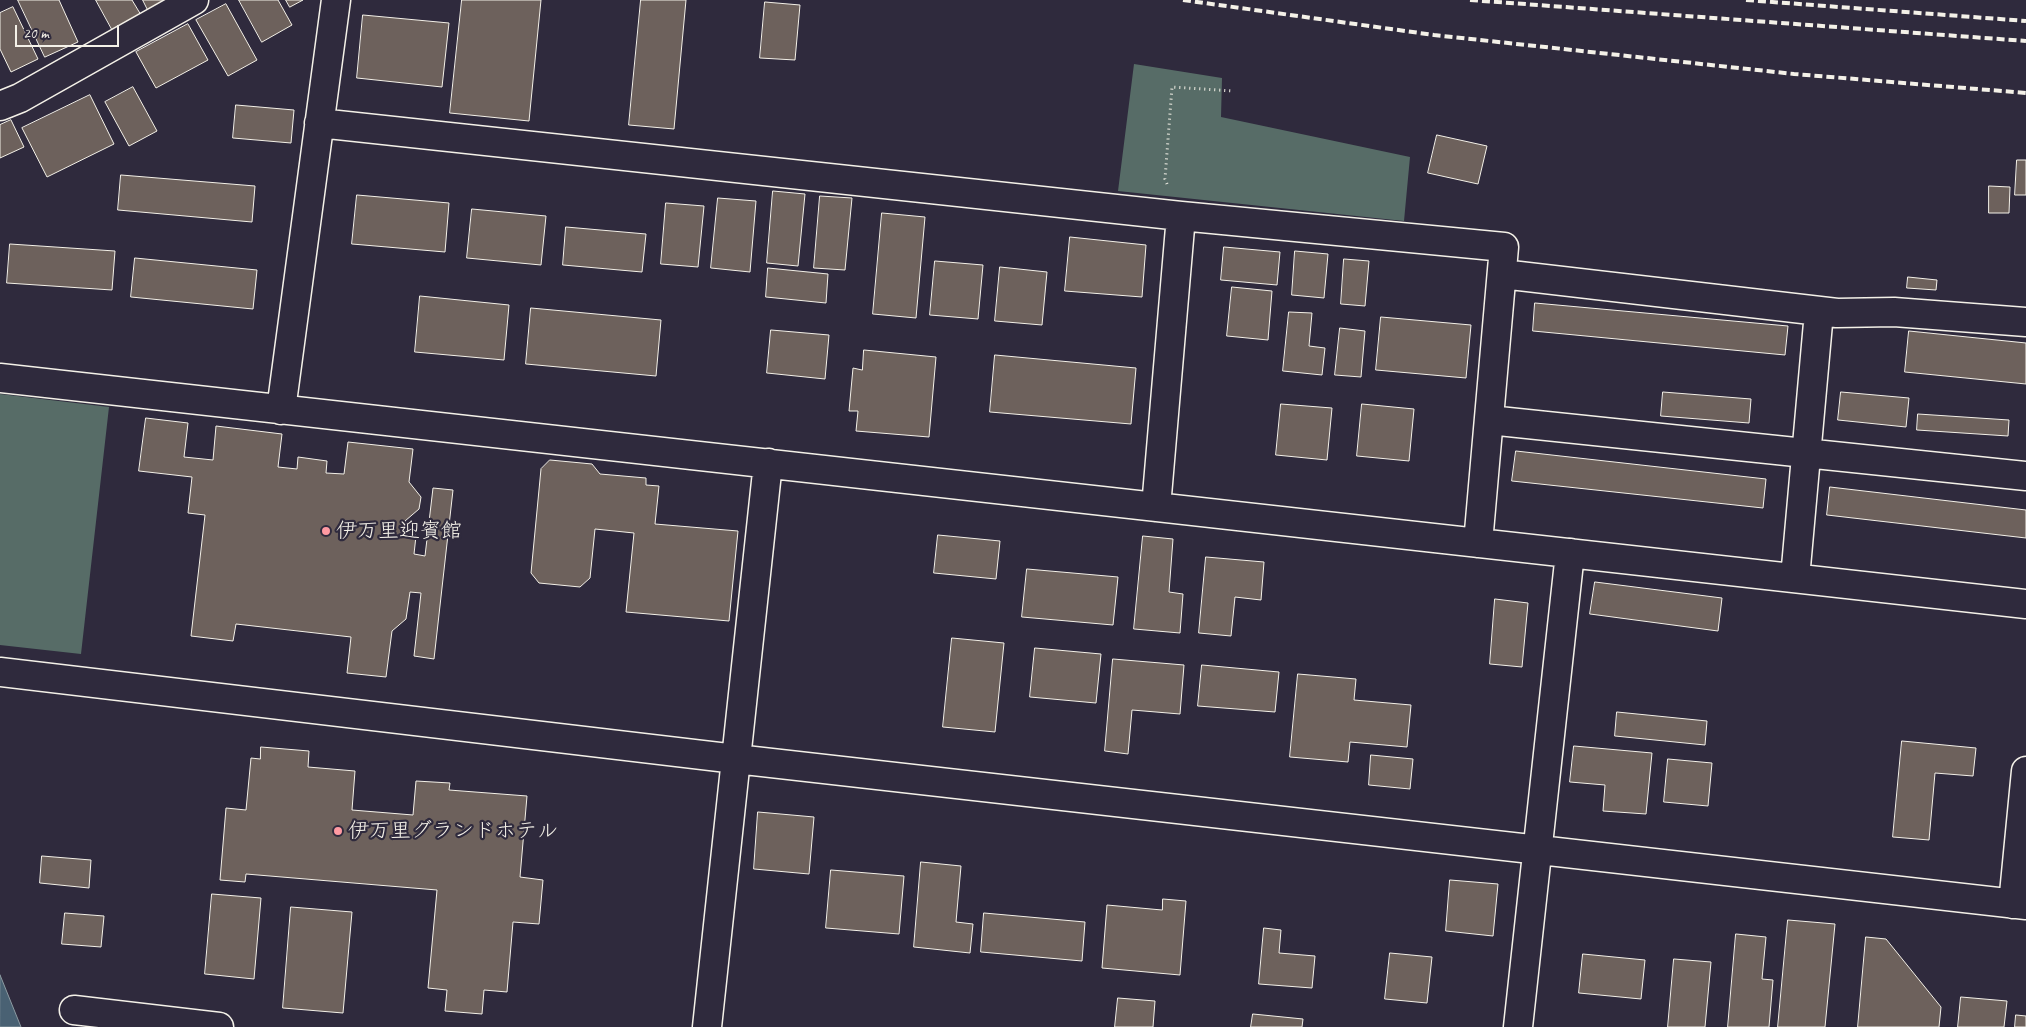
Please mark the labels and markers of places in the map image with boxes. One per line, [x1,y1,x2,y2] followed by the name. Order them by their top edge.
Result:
[336,518,462,544] place label: 伊万里迎賓館
[320,525,332,537] marker: 伊万里迎賓館
[348,818,558,844] place label: 伊万里グランドホテル
[332,825,344,837] marker: 伊万里グランドホテル

